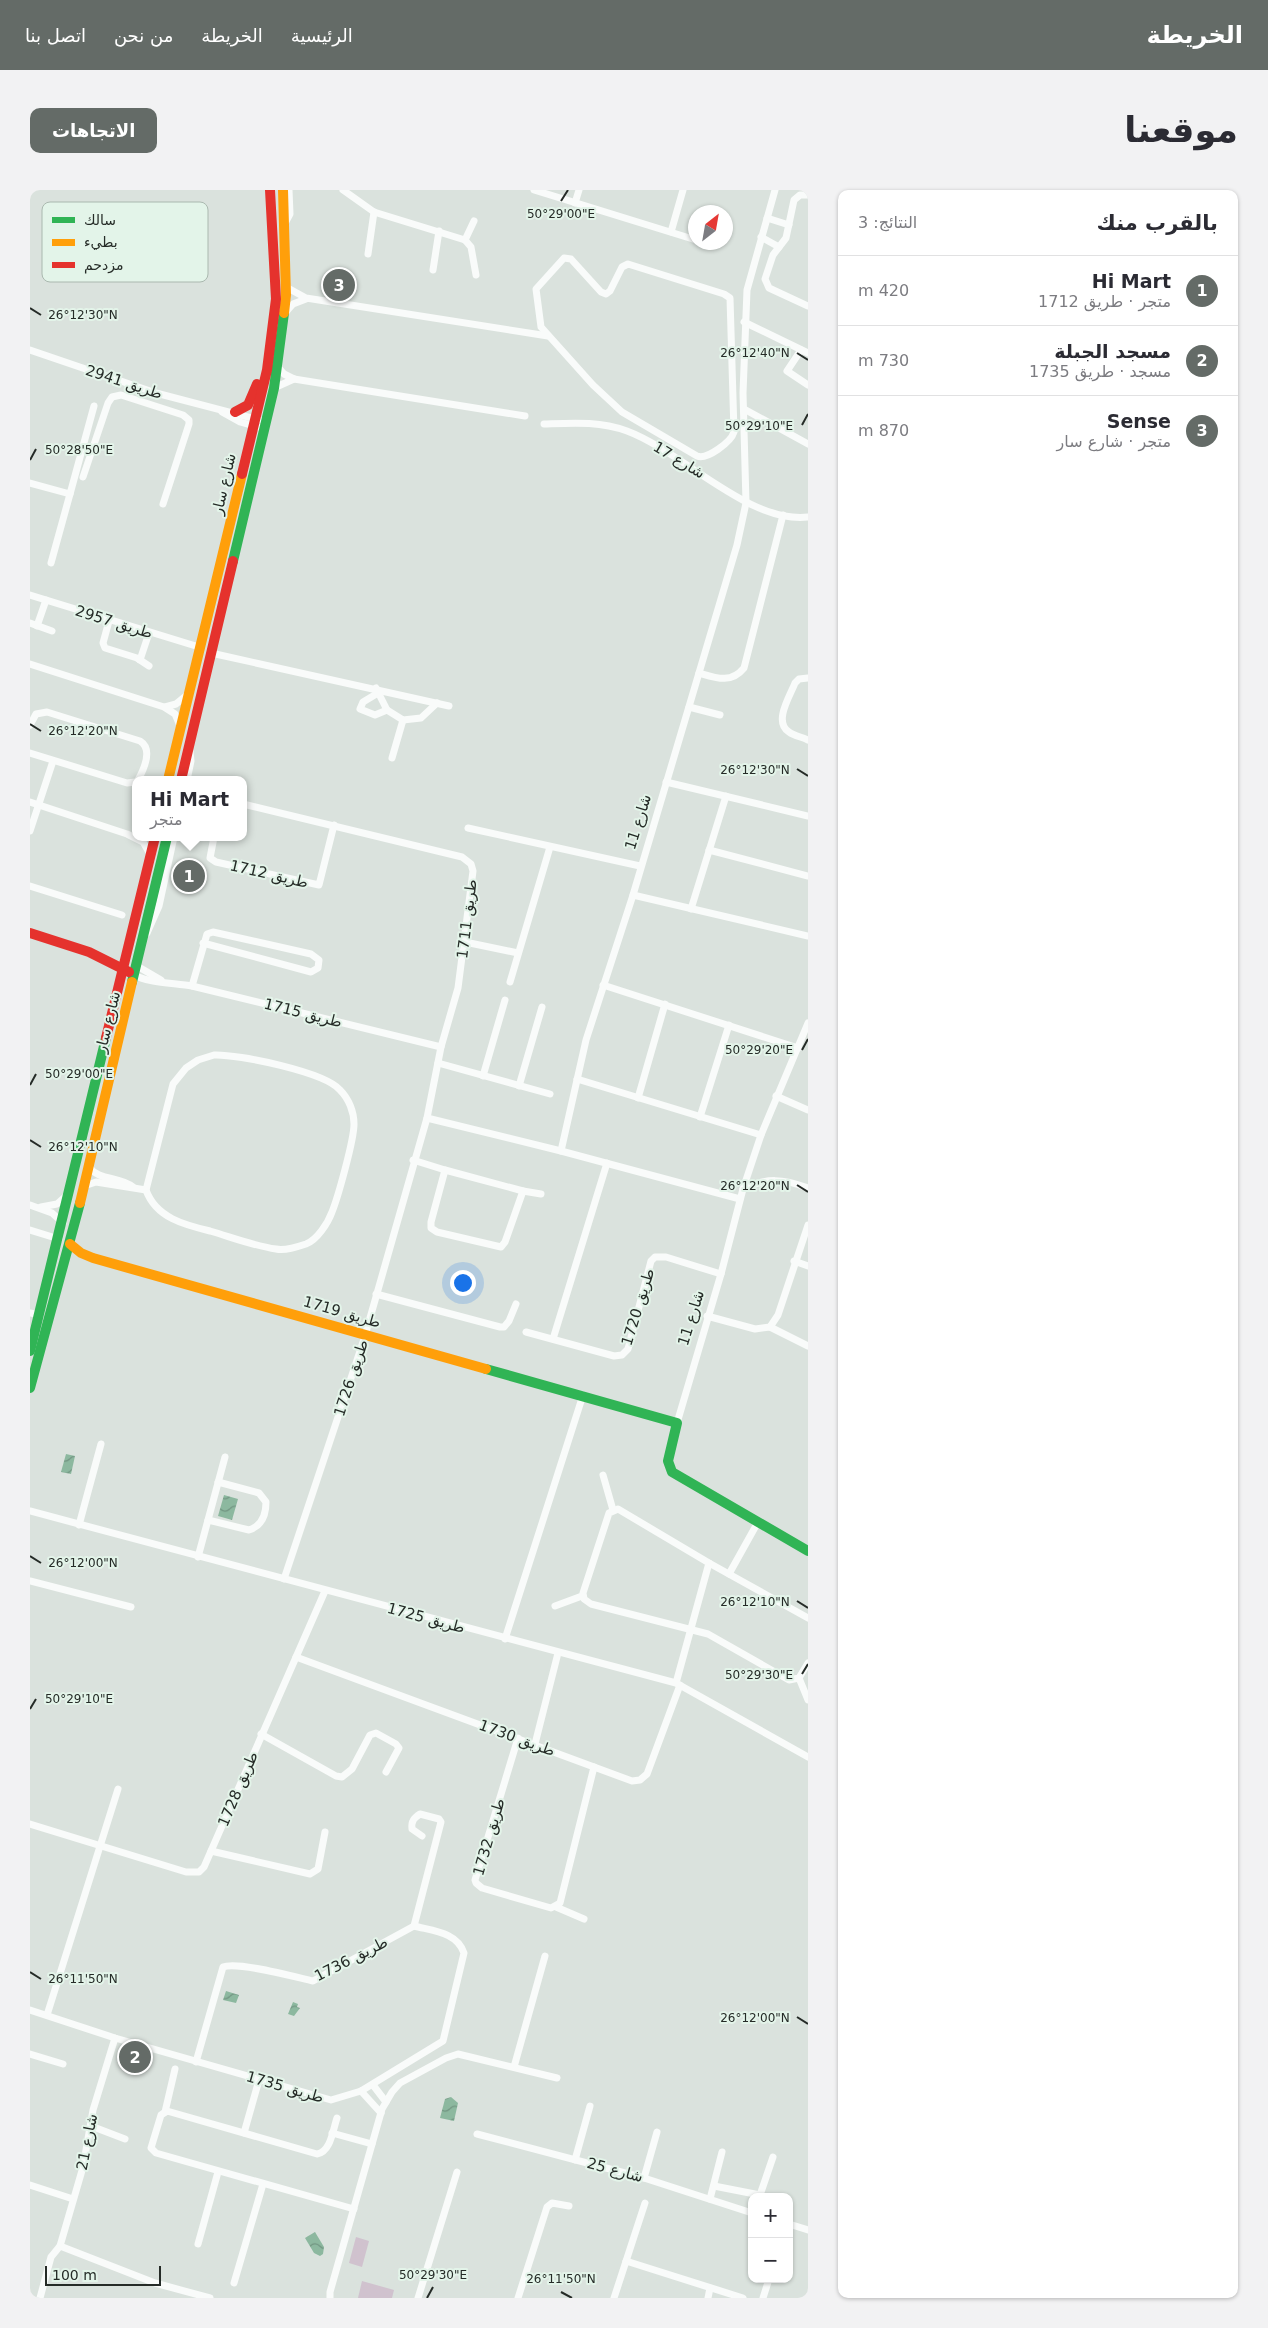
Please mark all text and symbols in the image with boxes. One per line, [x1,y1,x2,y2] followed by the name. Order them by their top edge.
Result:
[1147,21,1243,49] text: الخريطة
[25,25,86,46] text: اتصل بنا
[114,25,173,46] text: من نحن
[201,25,263,46] text: الخريطة
[291,25,353,46] text: الرئيسية
[30,108,157,153] button: الاتجاهات
[1124,110,1238,150] text: موقعنا
[42,202,208,282] legend
[688,205,733,250] north arrow
[527,207,595,221] text: 50°29'00"E
[1097,211,1218,235] text: بالقرب منك
[84,212,116,228] text: سالك
[858,213,917,232] text: النتائج: 3
[84,234,118,251] text: بطيء
[84,257,123,274] text: مزدحم
[323,266,355,304] pin: 3
[1092,270,1171,292] text: Hi Mart
[858,281,909,300] text: 420 m
[1196,281,1208,300] text: 1
[1038,292,1171,311] text: متجر · طريق 1712
[48,308,118,322] text: 26°12'30"N
[1054,340,1171,362] text: مسجد الجبلة
[720,346,790,360] text: 26°12'40"N
[858,351,909,370] text: 730 m
[1196,351,1208,370] text: 2
[83,361,165,403] street label: طريق 2941
[1029,362,1171,381] text: مسجد · طريق 1735
[1107,410,1171,432] text: Sense
[725,419,793,433] text: 50°29'10"E
[858,421,909,440] text: 870 m
[1196,421,1208,440] text: 3
[1057,432,1171,451] text: متجر · شارع سار
[650,438,708,482] street label: شارع 17
[45,443,113,457] text: 50°28'50"E
[208,452,240,517] street label: شارع سار
[73,602,155,642] street label: طريق 2957
[48,724,118,738] text: 26°12'20"N
[720,763,790,777] text: 26°12'30"N
[132,776,247,841] popup
[150,788,229,810] text: Hi Mart
[621,792,655,852] street label: شارع 11
[150,810,182,829] text: متجر
[228,856,310,892] street label: طريق 1712
[173,857,205,895] pin: 1
[453,878,481,960] street label: طريق 1711
[91,990,124,1055] street label: شارع سار
[262,995,344,1031] street label: طريق 1715
[725,1043,793,1057] text: 50°29'20"E
[45,1067,113,1081] text: 50°29'00"E
[48,1140,118,1154] text: 26°12'10"N
[720,1179,790,1193] text: 26°12'20"N
[618,1266,658,1348] street label: طريق 1720
[450,1270,476,1296] your location
[674,1288,708,1348] street label: شارع 11
[301,1292,383,1332] street label: طريق 1719
[330,1337,372,1419] street label: طريق 1726
[48,1556,118,1570] text: 26°12'00"N
[720,1595,790,1609] text: 26°12'10"N
[385,1599,467,1637] street label: طريق 1725
[725,1668,793,1682] text: 50°29'30"E
[45,1692,113,1706] text: 50°29'10"E
[476,1716,558,1760] street label: طريق 1730
[214,1749,262,1829] street label: طريق 1728
[469,1796,509,1878] street label: طريق 1732
[311,1933,391,1985] street label: طريق 1736
[48,1972,118,1986] text: 26°11'50"N
[720,2011,790,2025] text: 26°12'00"N
[119,2038,151,2076] pin: 2
[244,2067,326,2107] street label: طريق 1735
[73,2112,101,2172] street label: شارع 21
[585,2154,645,2186] street label: شارع 25
[748,2193,793,2283] map controls
[748,2193,793,2238] button: +
[748,2238,793,2283] button: −
[45,2263,161,2286] scale bar
[52,2267,97,2283] text: 100 m
[399,2268,467,2282] text: 50°29'30"E
[526,2272,596,2286] text: 26°11'50"N

